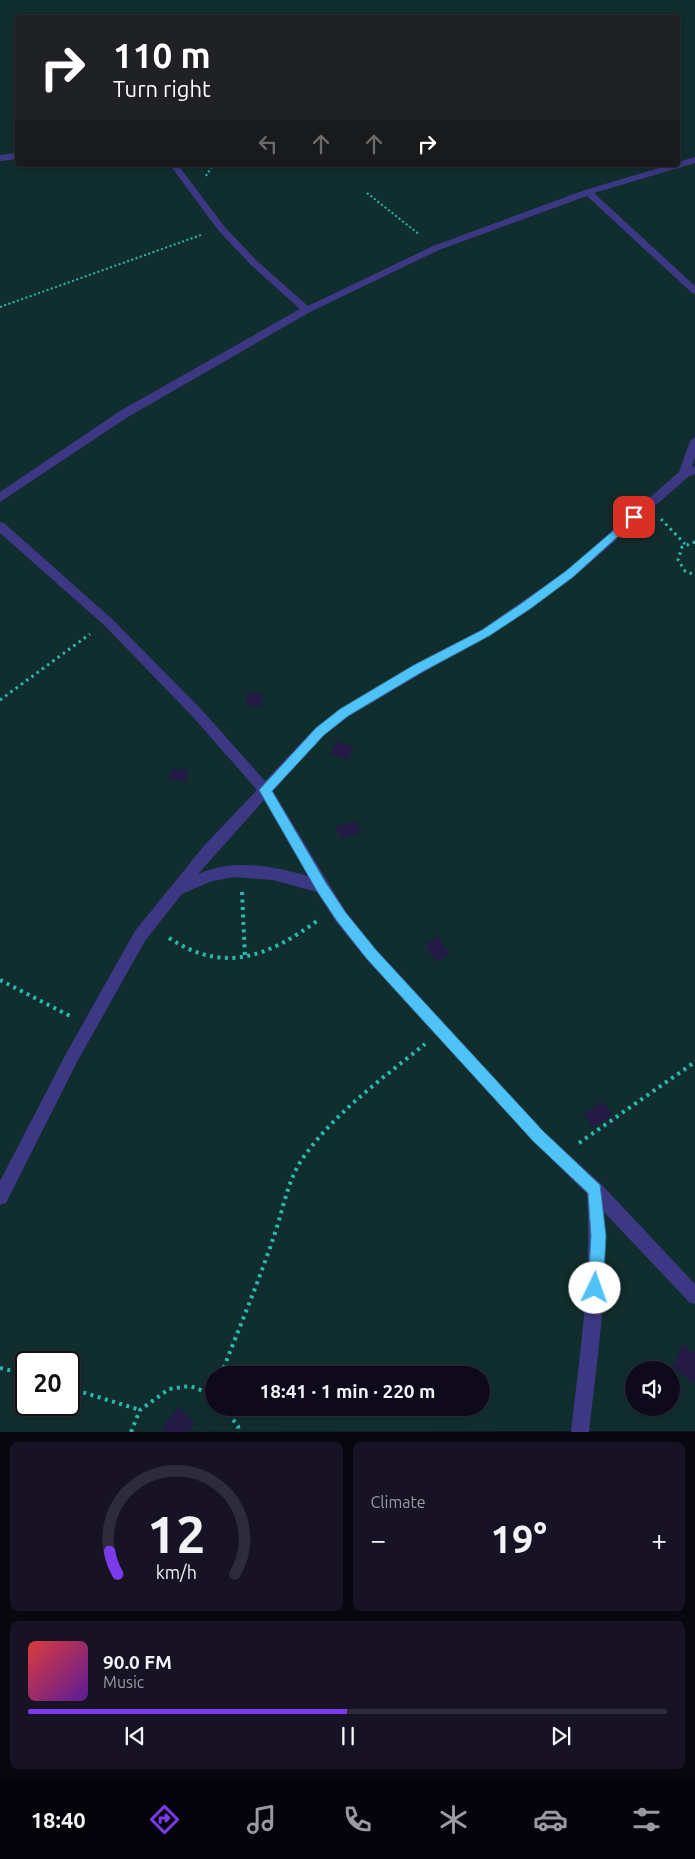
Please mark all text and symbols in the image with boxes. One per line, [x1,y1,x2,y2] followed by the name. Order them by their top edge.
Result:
[30,35,95,100] icon: right
[113,35,211,75] text: 110 m
[113,76,211,101] text: Turn right
[254,130,282,158] icon: left
[307,130,335,158] icon: ahead
[360,130,388,158] icon: ahead
[413,130,441,158] icon: right
[613,496,655,538] pin
[620,503,648,531] icon: arrive
[568,1261,620,1313] position arrow
[15,1351,80,1416] speed limit sign: 20
[625,1361,680,1416] map controls
[625,1361,680,1416] button: sound
[260,1380,435,1402] text: 18:41 · 1 min · 220 m
[371,1493,426,1511] text: Climate
[147,1505,206,1563] text: 12
[491,1518,547,1560] text: 19°
[371,1524,386,1555] text: −
[651,1524,667,1555] text: +
[156,1562,197,1582] text: km/h
[103,1651,172,1673] text: 90.0 FM
[103,1673,144,1691] text: Music
[121,1722,149,1750] icon: previous
[334,1722,362,1750] icon: pause
[547,1722,575,1750] icon: next
[147,1802,182,1837] icon: directions
[244,1802,279,1837] icon: music
[340,1802,375,1837] icon: phone
[436,1802,471,1837] icon: climate
[533,1802,568,1837] icon: car
[629,1802,664,1837] icon: filters
[31,1807,86,1832] text: 18:40

